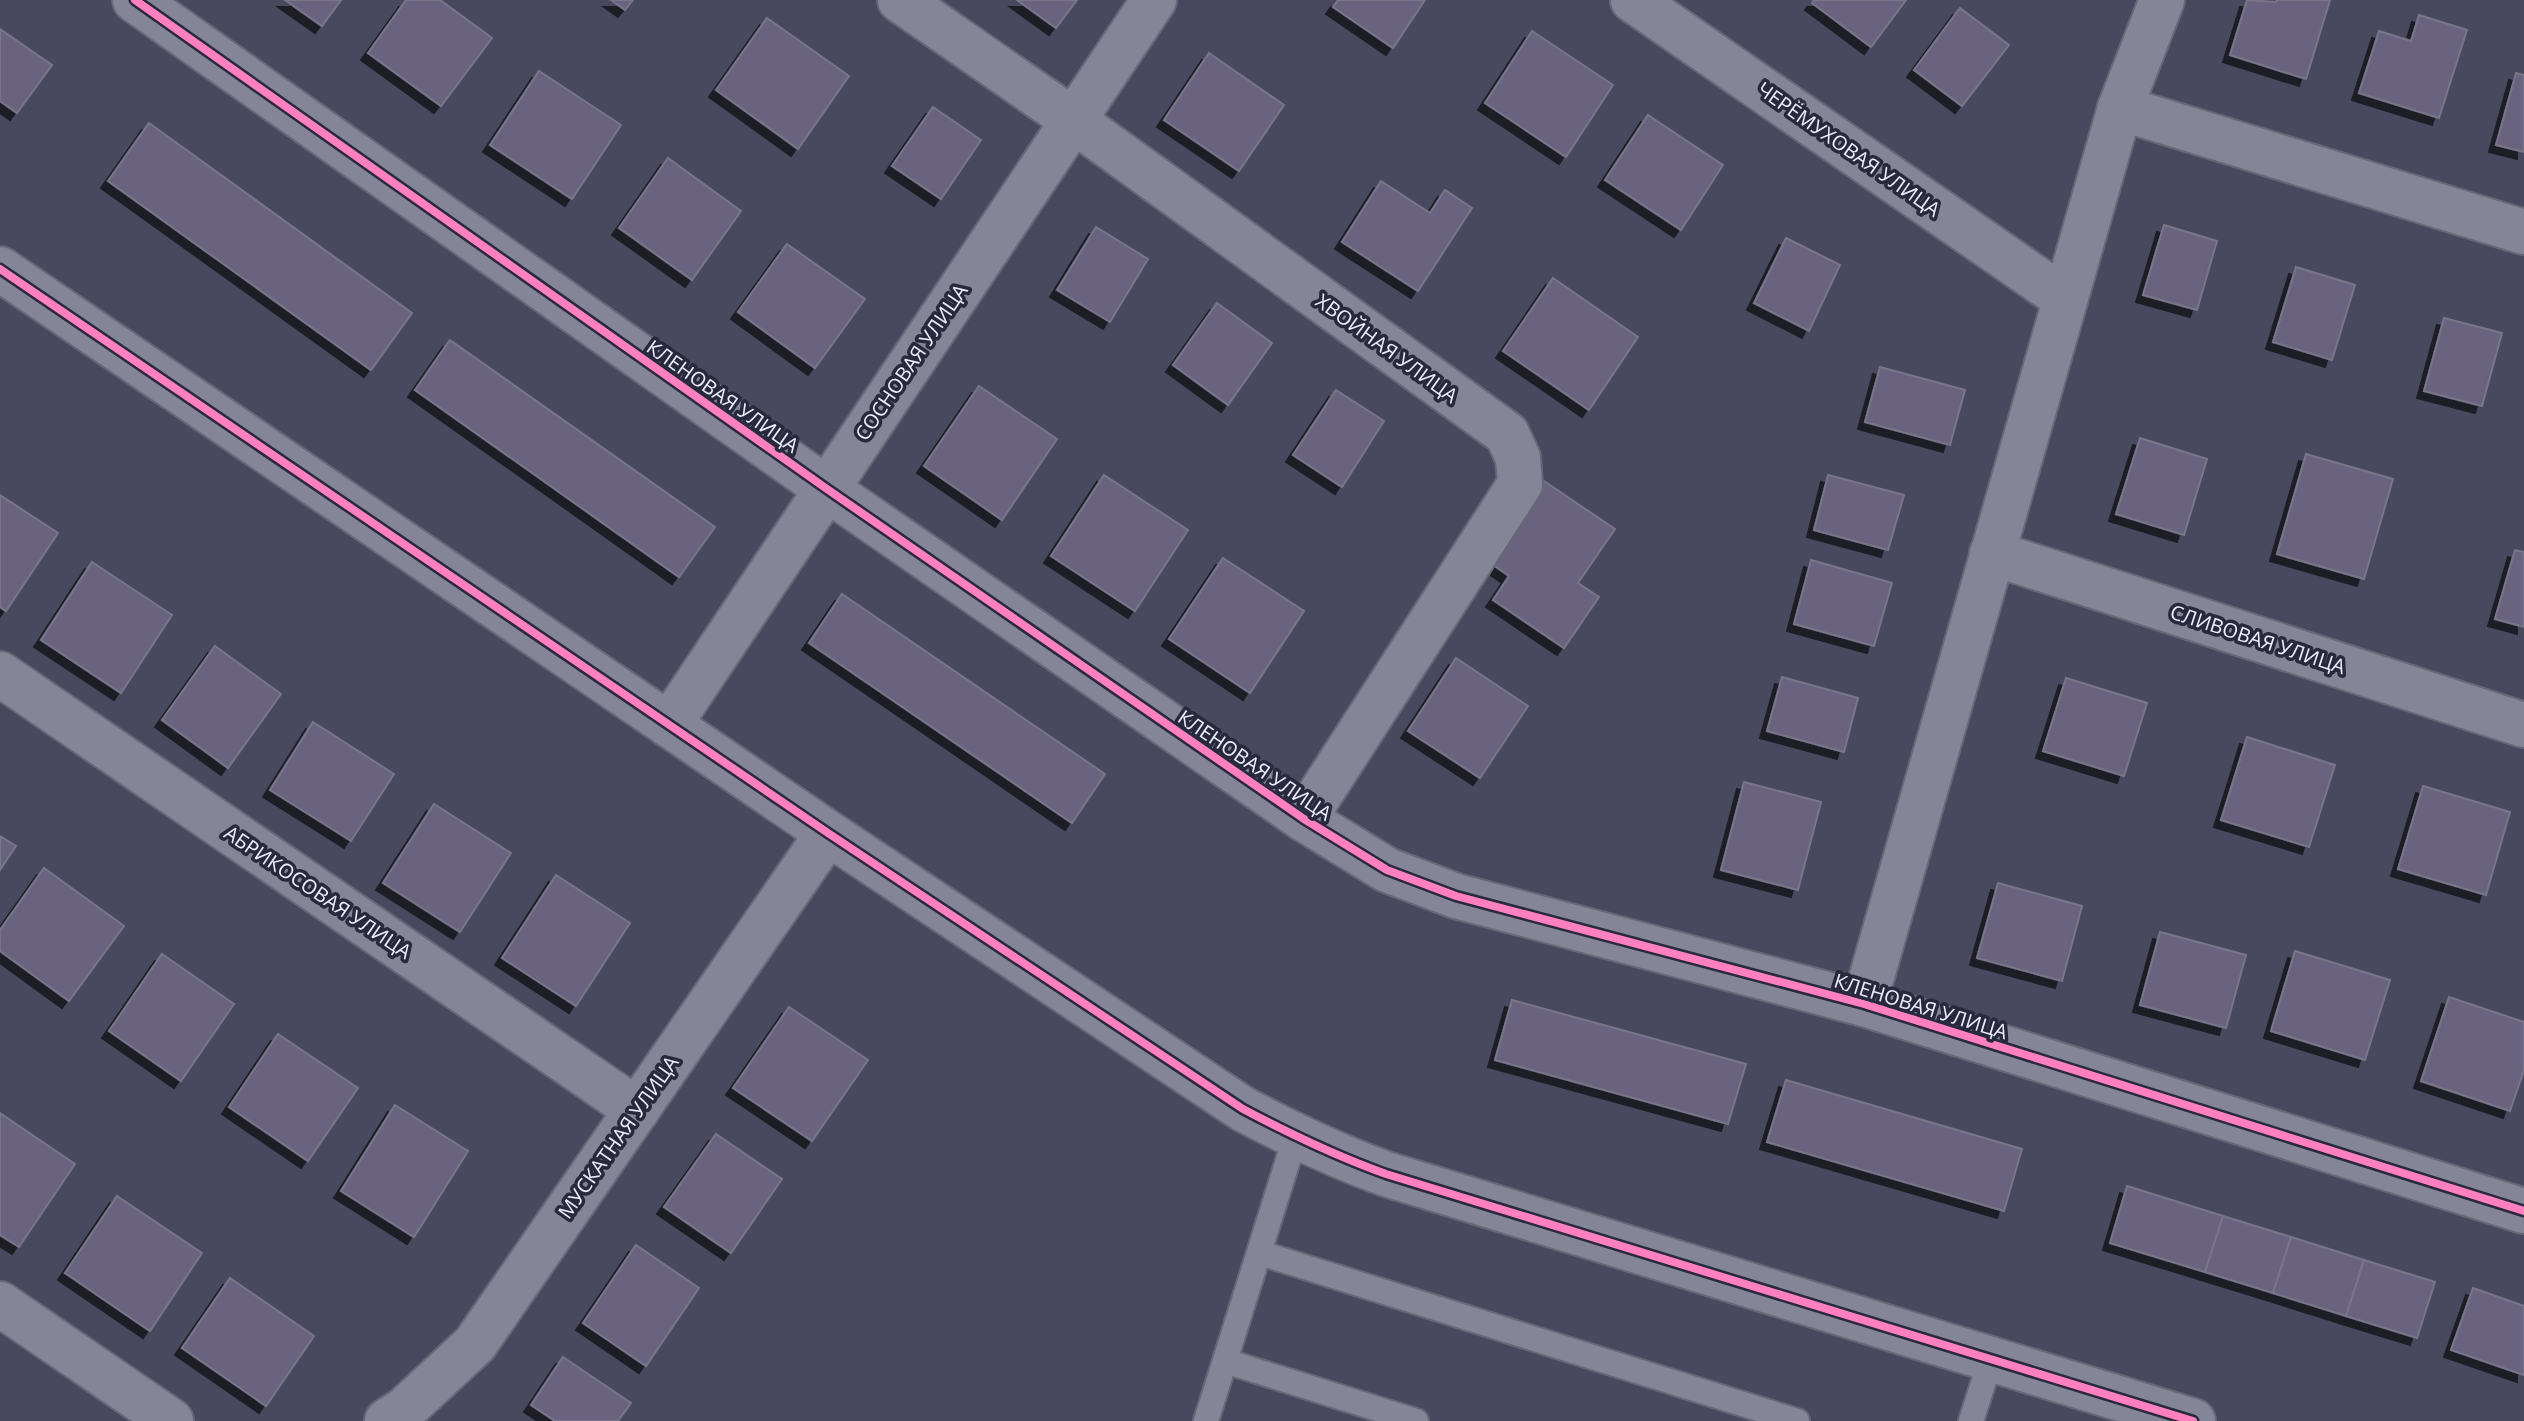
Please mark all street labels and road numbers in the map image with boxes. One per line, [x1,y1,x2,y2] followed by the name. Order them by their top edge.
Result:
[1752,75,1946,223] street label: ЧЕРЁМУХОВАЯ УЛИЦА
[849,278,974,446] street label: СОСНОВАЯ УЛИЦА
[1311,287,1464,409] street label: ХВОЙНАЯ УЛИЦА
[641,333,805,459] street label: КЛЕНОВАЯ УЛИЦА
[2167,598,2349,680] street label: СЛИВОВАЯ УЛИЦА
[1173,703,1337,827] street label: КЛЕНОВАЯ УЛИЦА
[219,819,417,965] street label: АБРИКОСОВАЯ УЛИЦА
[1831,967,2011,1045] street label: КЛЕНОВАЯ УЛИЦА
[552,1050,685,1224] street label: МУСКАТНАЯ УЛИЦА

